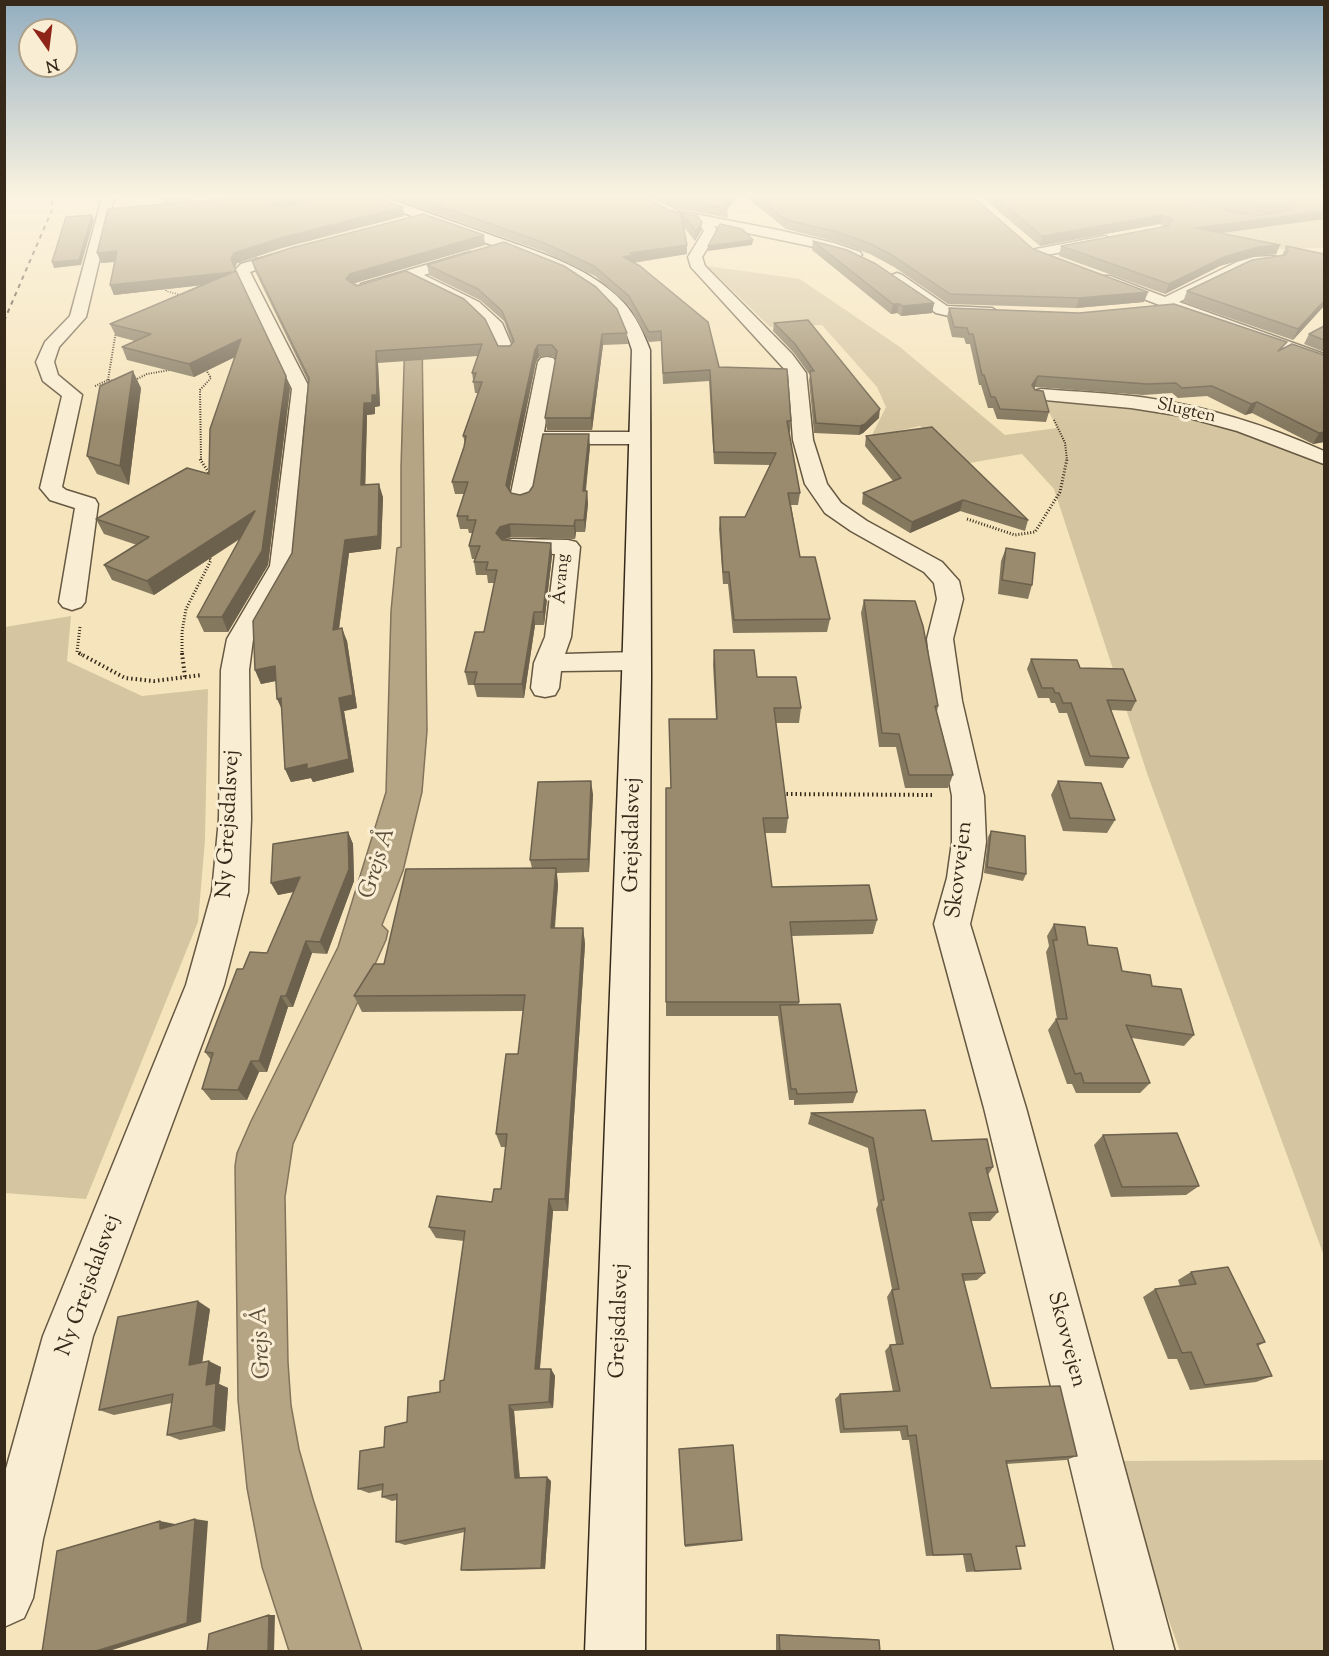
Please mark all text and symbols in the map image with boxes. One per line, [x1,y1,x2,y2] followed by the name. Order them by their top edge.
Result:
[18,18,78,78] north arrow
[43,51,61,77] text: N
[1154,395,1218,429] street label: Slugten
[550,553,576,605] street label: Åvang
[213,749,247,899] street label: Ny Grejsdalsvej
[620,777,648,893] street label: Grejsdalsvej
[942,820,980,920] street label: Skovvejen
[355,825,403,903] water label: Grejs Å
[52,1212,128,1360] street label: Ny Grejsdalsvej
[606,1263,636,1379] street label: Grejsdalsvej
[1040,1289,1090,1391] street label: Skovvejen
[247,1306,279,1380] water label: Grejs Å

